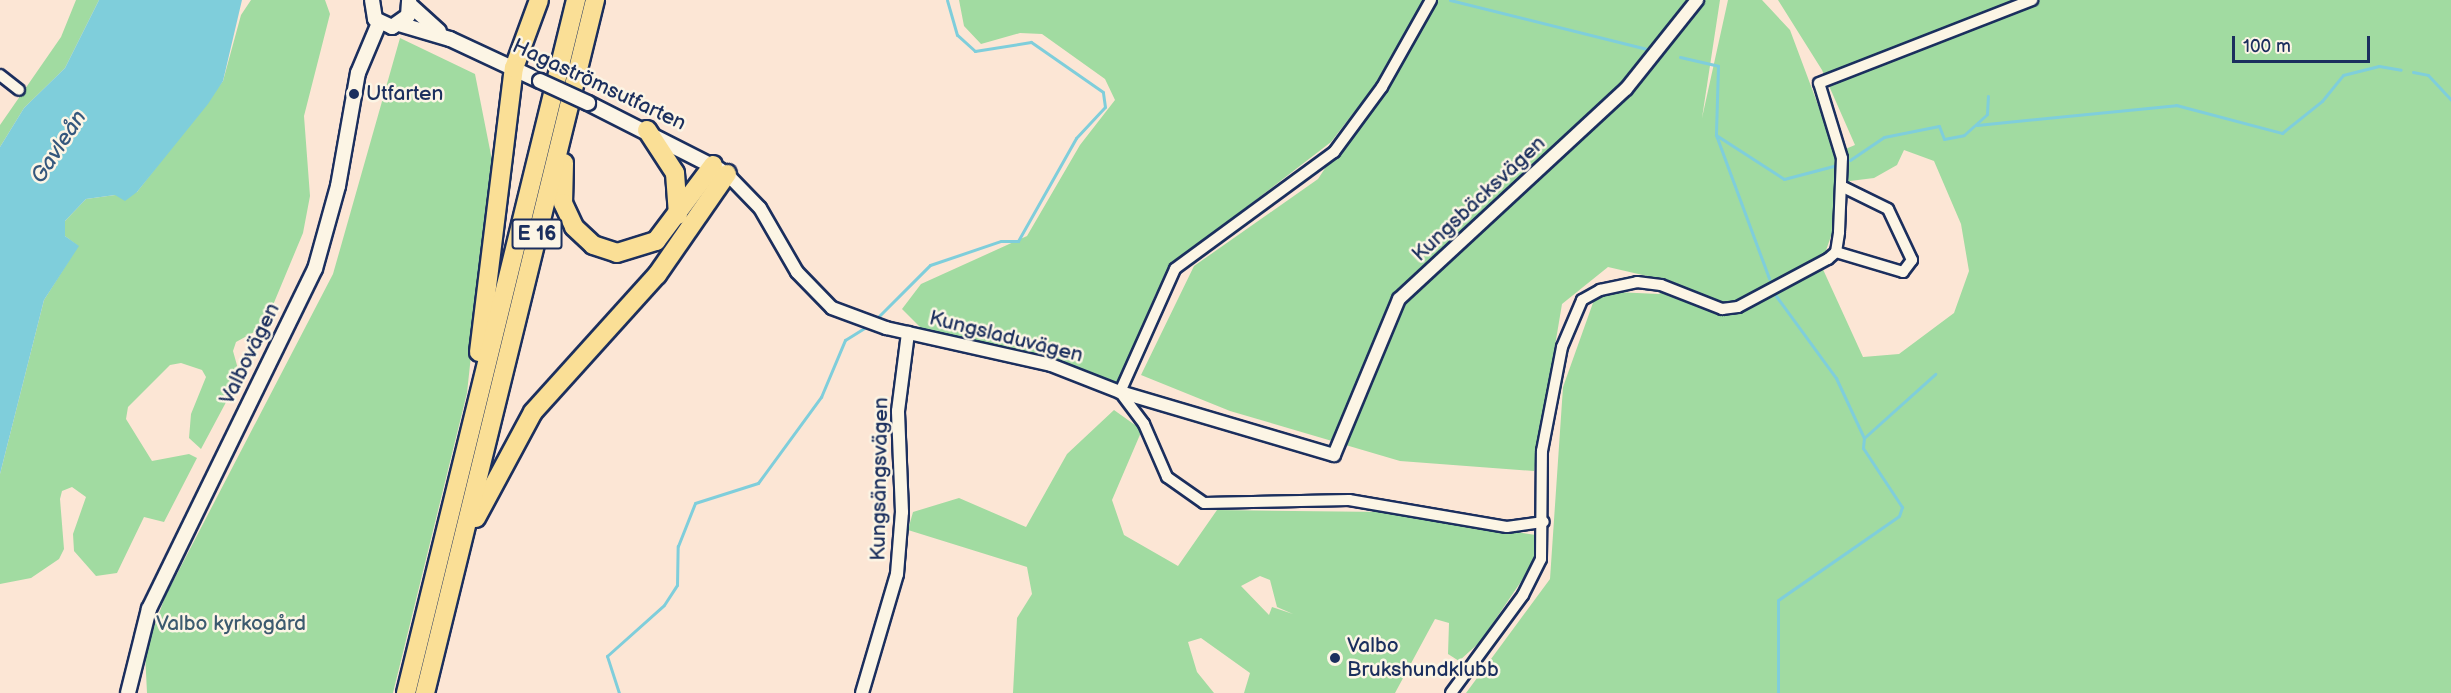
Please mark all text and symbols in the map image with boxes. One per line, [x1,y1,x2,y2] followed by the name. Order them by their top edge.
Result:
[2235,24,2373,62] scale bar
[508,34,690,136] street label: Hagaströmsutfarten
[2243,36,2291,57] text: 100 m
[366,81,443,107] place label: Utfarten
[347,87,361,101] marker: Utfarten
[26,105,92,189] water label: Gavleån
[1407,131,1551,267] street label: Kungsbäcksvägen
[512,217,562,251] road number: E 16
[215,299,285,409] street label: Valbovägen
[927,306,1085,368] street label: Kungsladuvägen
[866,397,894,561] street label: Kungsängsvägen
[156,611,306,637] park label: Valbo kyrkogård
[1347,633,1499,683] place label: Valbo Brukshundklubb
[1328,651,1342,665] marker: Valbo Brukshundklubb

